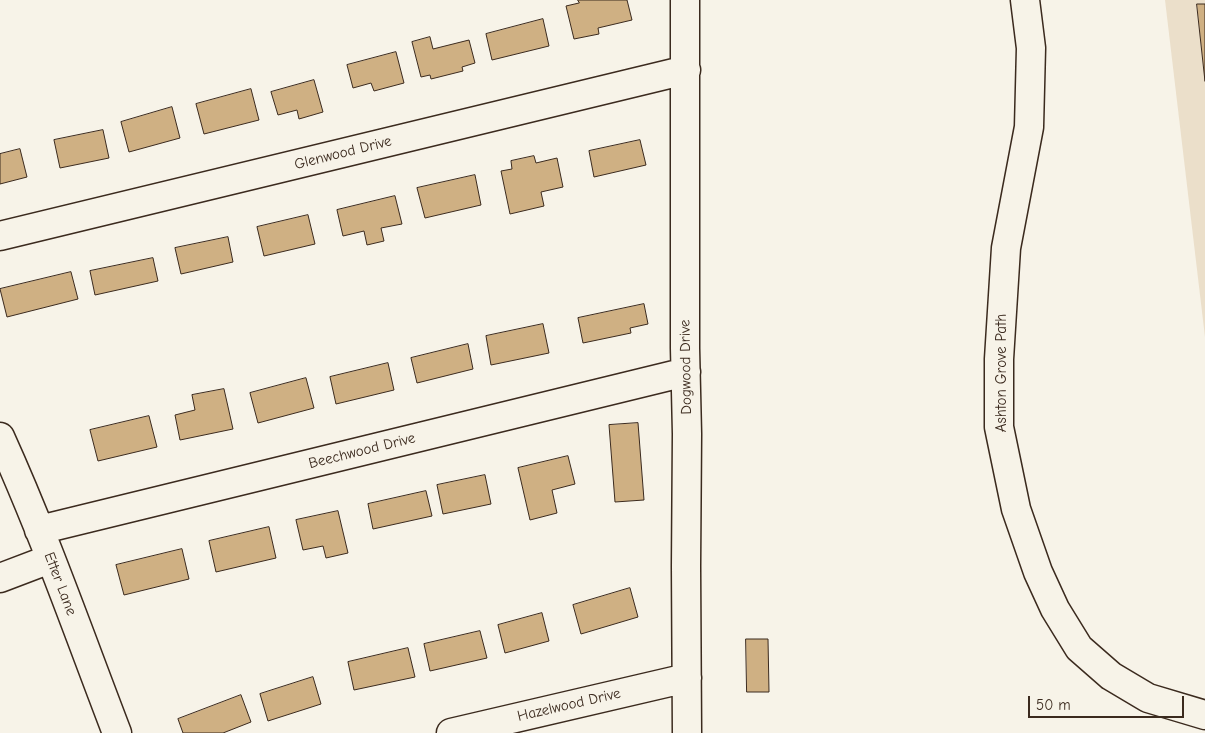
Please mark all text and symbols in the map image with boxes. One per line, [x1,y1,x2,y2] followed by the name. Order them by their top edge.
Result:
[292,132,394,174] street label: Glenwood Drive
[993,314,1011,432] street label: Ashton Grove Path
[676,319,696,415] street label: Dogwood Drive
[307,429,417,473] street label: Beechwood Drive
[40,550,80,618] street label: Etter Lane
[516,684,622,726] street label: Hazelwood Drive
[1030,686,1186,718] scale bar
[1036,696,1071,714] text: 50 m

